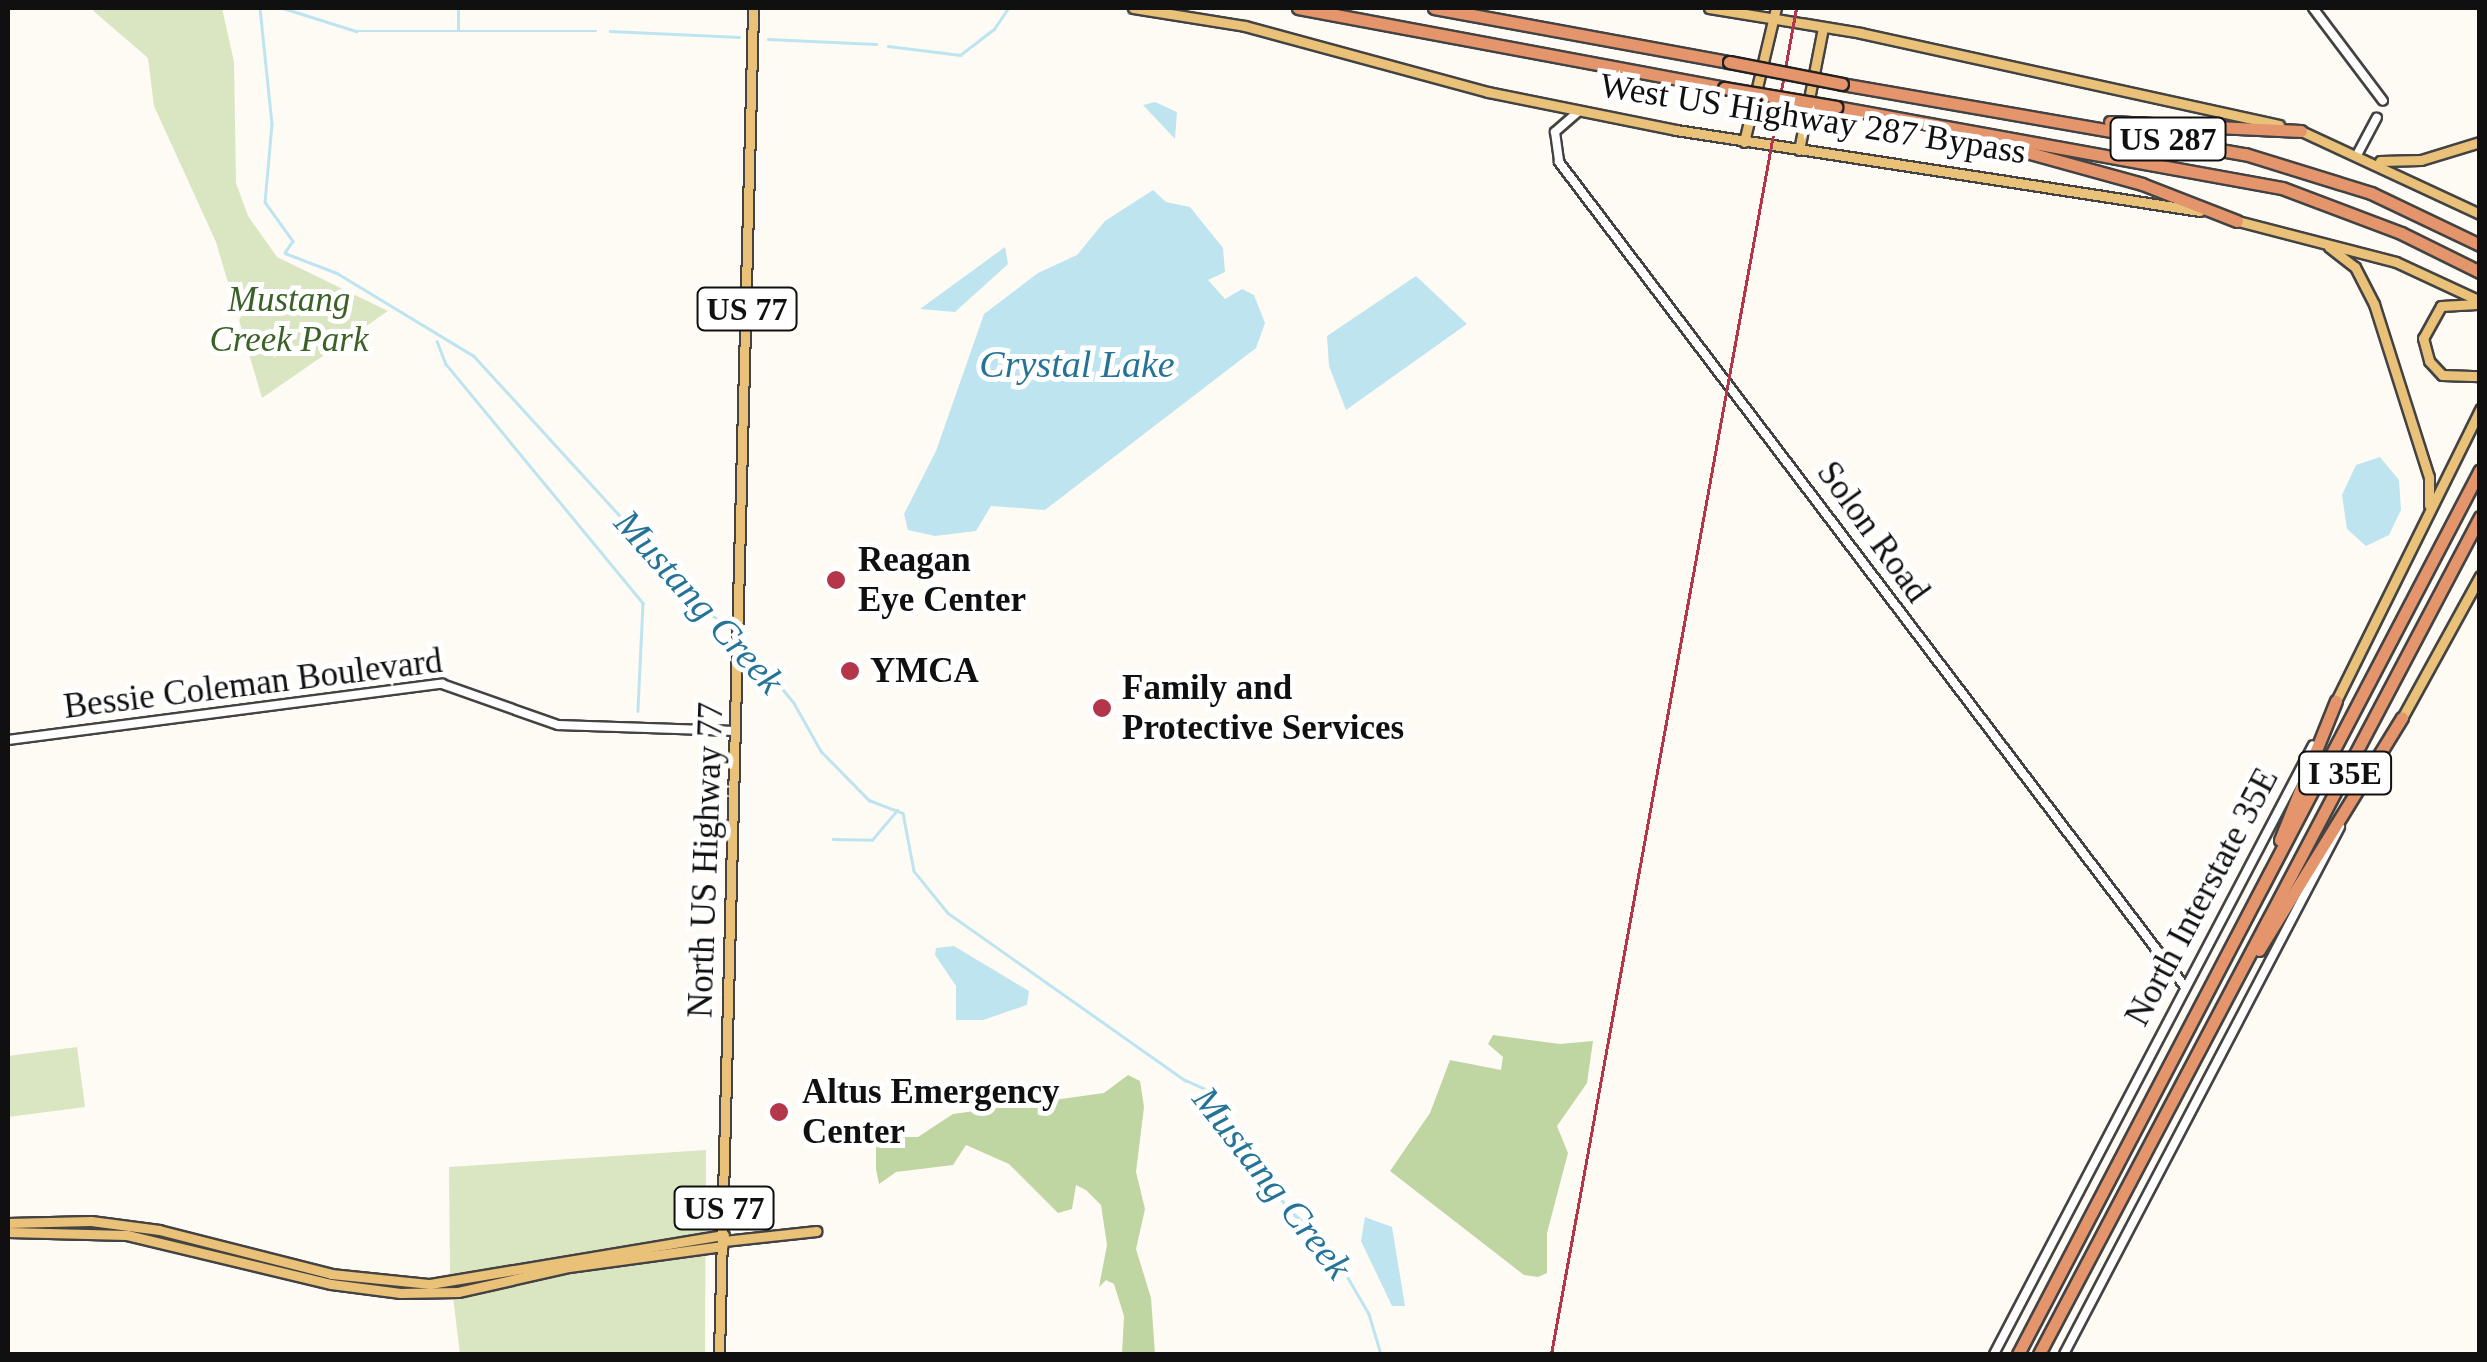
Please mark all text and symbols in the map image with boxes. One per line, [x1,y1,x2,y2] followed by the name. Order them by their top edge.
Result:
[1597,65,2029,173] street label: West US Highway 287 Bypass
[2108,112,2228,166] road number: US 287
[209,279,369,361] park label: Mustang Creek Park
[694,282,800,336] road number: US 77
[979,342,1175,388] water label: Crystal Lake
[1808,453,1938,611] street label: Solon Road
[604,501,794,703] water label: Mustang Creek
[858,539,1026,621] place label: Reagan Eye Center
[823,567,849,593] marker: Reagan Eye Center
[61,640,445,728] street label: Bessie Coleman Boulevard
[870,650,979,692] place label: YMCA
[839,660,861,682] marker: YMCA
[1122,667,1404,749] place label: Family and Protective Services
[1091,697,1113,719] marker: Family and Protective Services
[679,701,733,1019] street label: North US Highway 77
[2298,746,2392,800] road number: I 35E
[2116,761,2288,1033] street label: North Interstate 35E
[802,1071,1060,1153] place label: Altus Emergency Center
[1183,1078,1361,1288] water label: Mustang Creek
[766,1099,792,1125] marker: Altus Emergency Center
[672,1181,776,1235] road number: US 77

